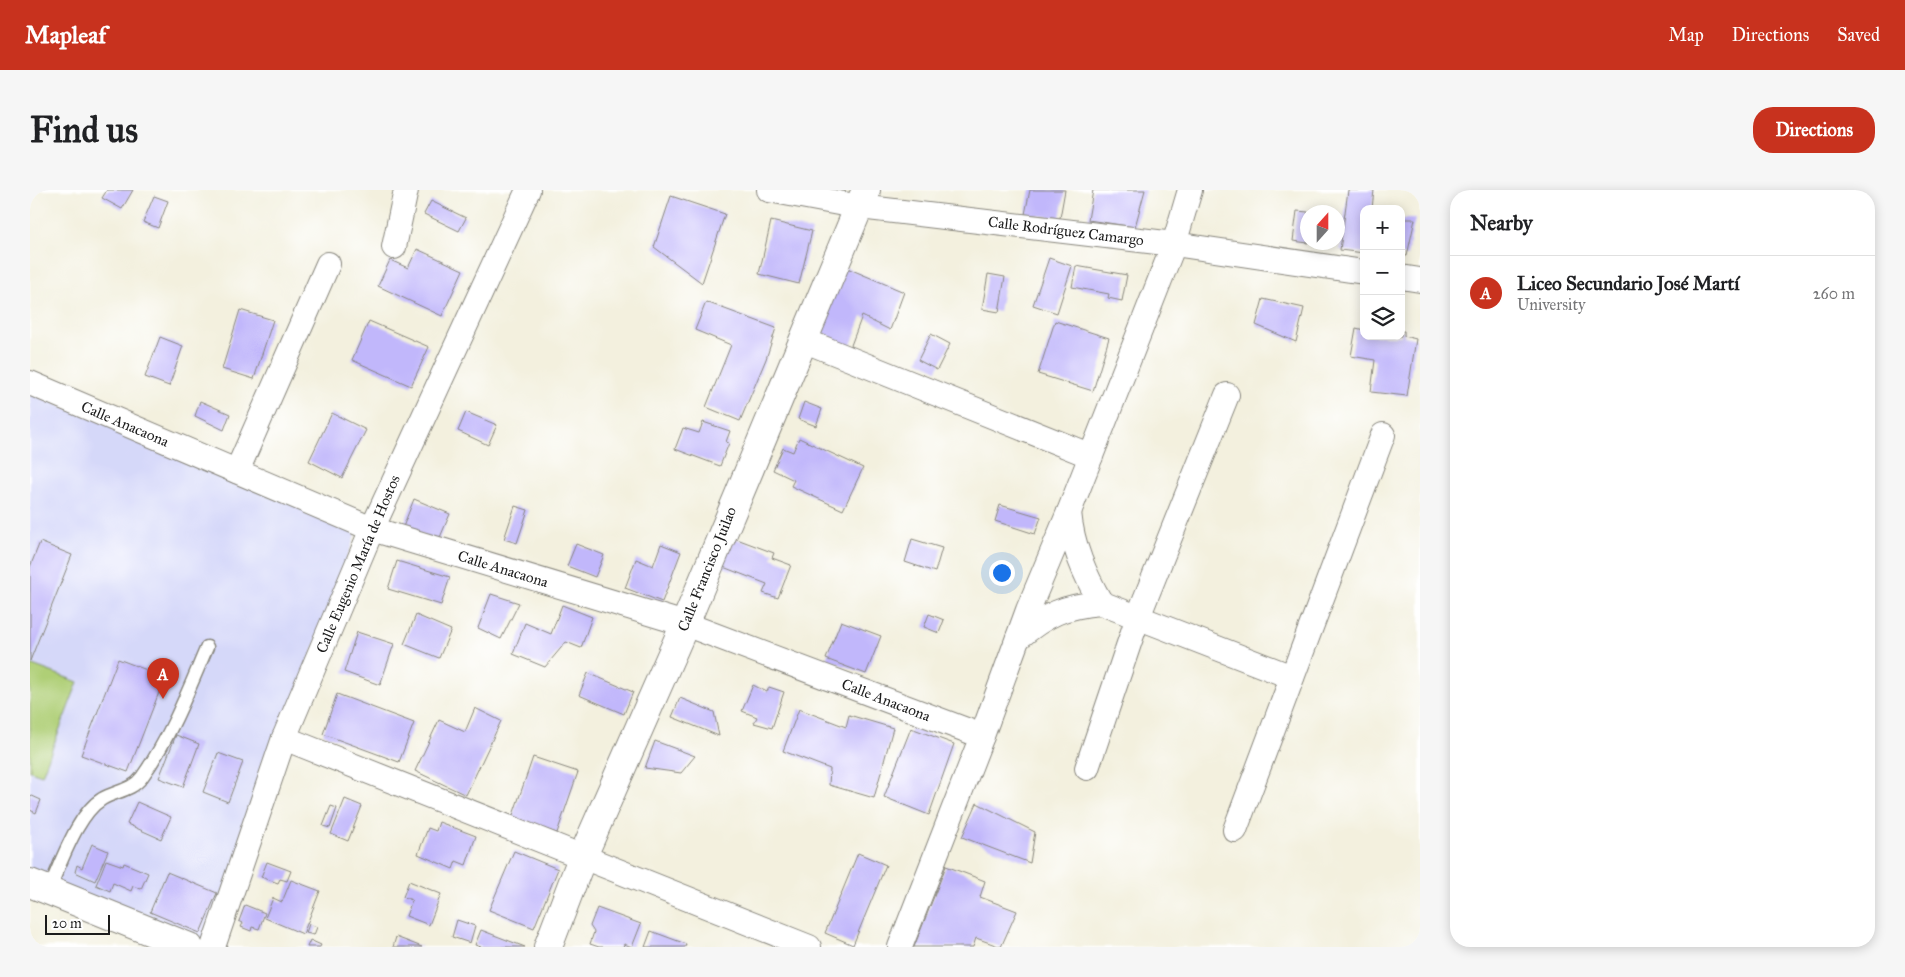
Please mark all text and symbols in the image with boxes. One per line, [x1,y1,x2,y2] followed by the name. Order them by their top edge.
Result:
[25,20,106,50] text: Mapleaf
[1668,24,1704,46] text: Map
[1732,24,1809,46] text: Directions
[1837,24,1880,46] text: Saved
[1753,107,1875,153] button: Directions
[30,109,138,152] text: Find us
[1300,205,1345,250] north arrow
[1360,205,1405,340] map controls
[1360,205,1405,250] button: +
[1470,210,1533,236] text: Nearby
[987,213,1145,250] street label: Calle Rodríguez Camargo
[1360,250,1405,295] button: −
[1517,272,1739,295] text: Liceo Secundario José Martí
[1481,284,1491,303] text: A
[1813,284,1855,303] text: 260 m
[1360,295,1405,340] button: layers
[1517,295,1586,314] text: University
[78,397,172,451] street label: Calle Anacaona
[312,472,404,656] street label: Calle Eugenio María de Hostos
[674,504,741,634] street label: Calle Francisco Juilao
[456,547,551,591] street label: Calle Anacaona
[989,560,1015,586] your location
[147,658,179,699] pin: A
[839,675,933,725] street label: Calle Anacaona
[45,912,110,935] scale bar
[52,915,82,932] text: 20 m

